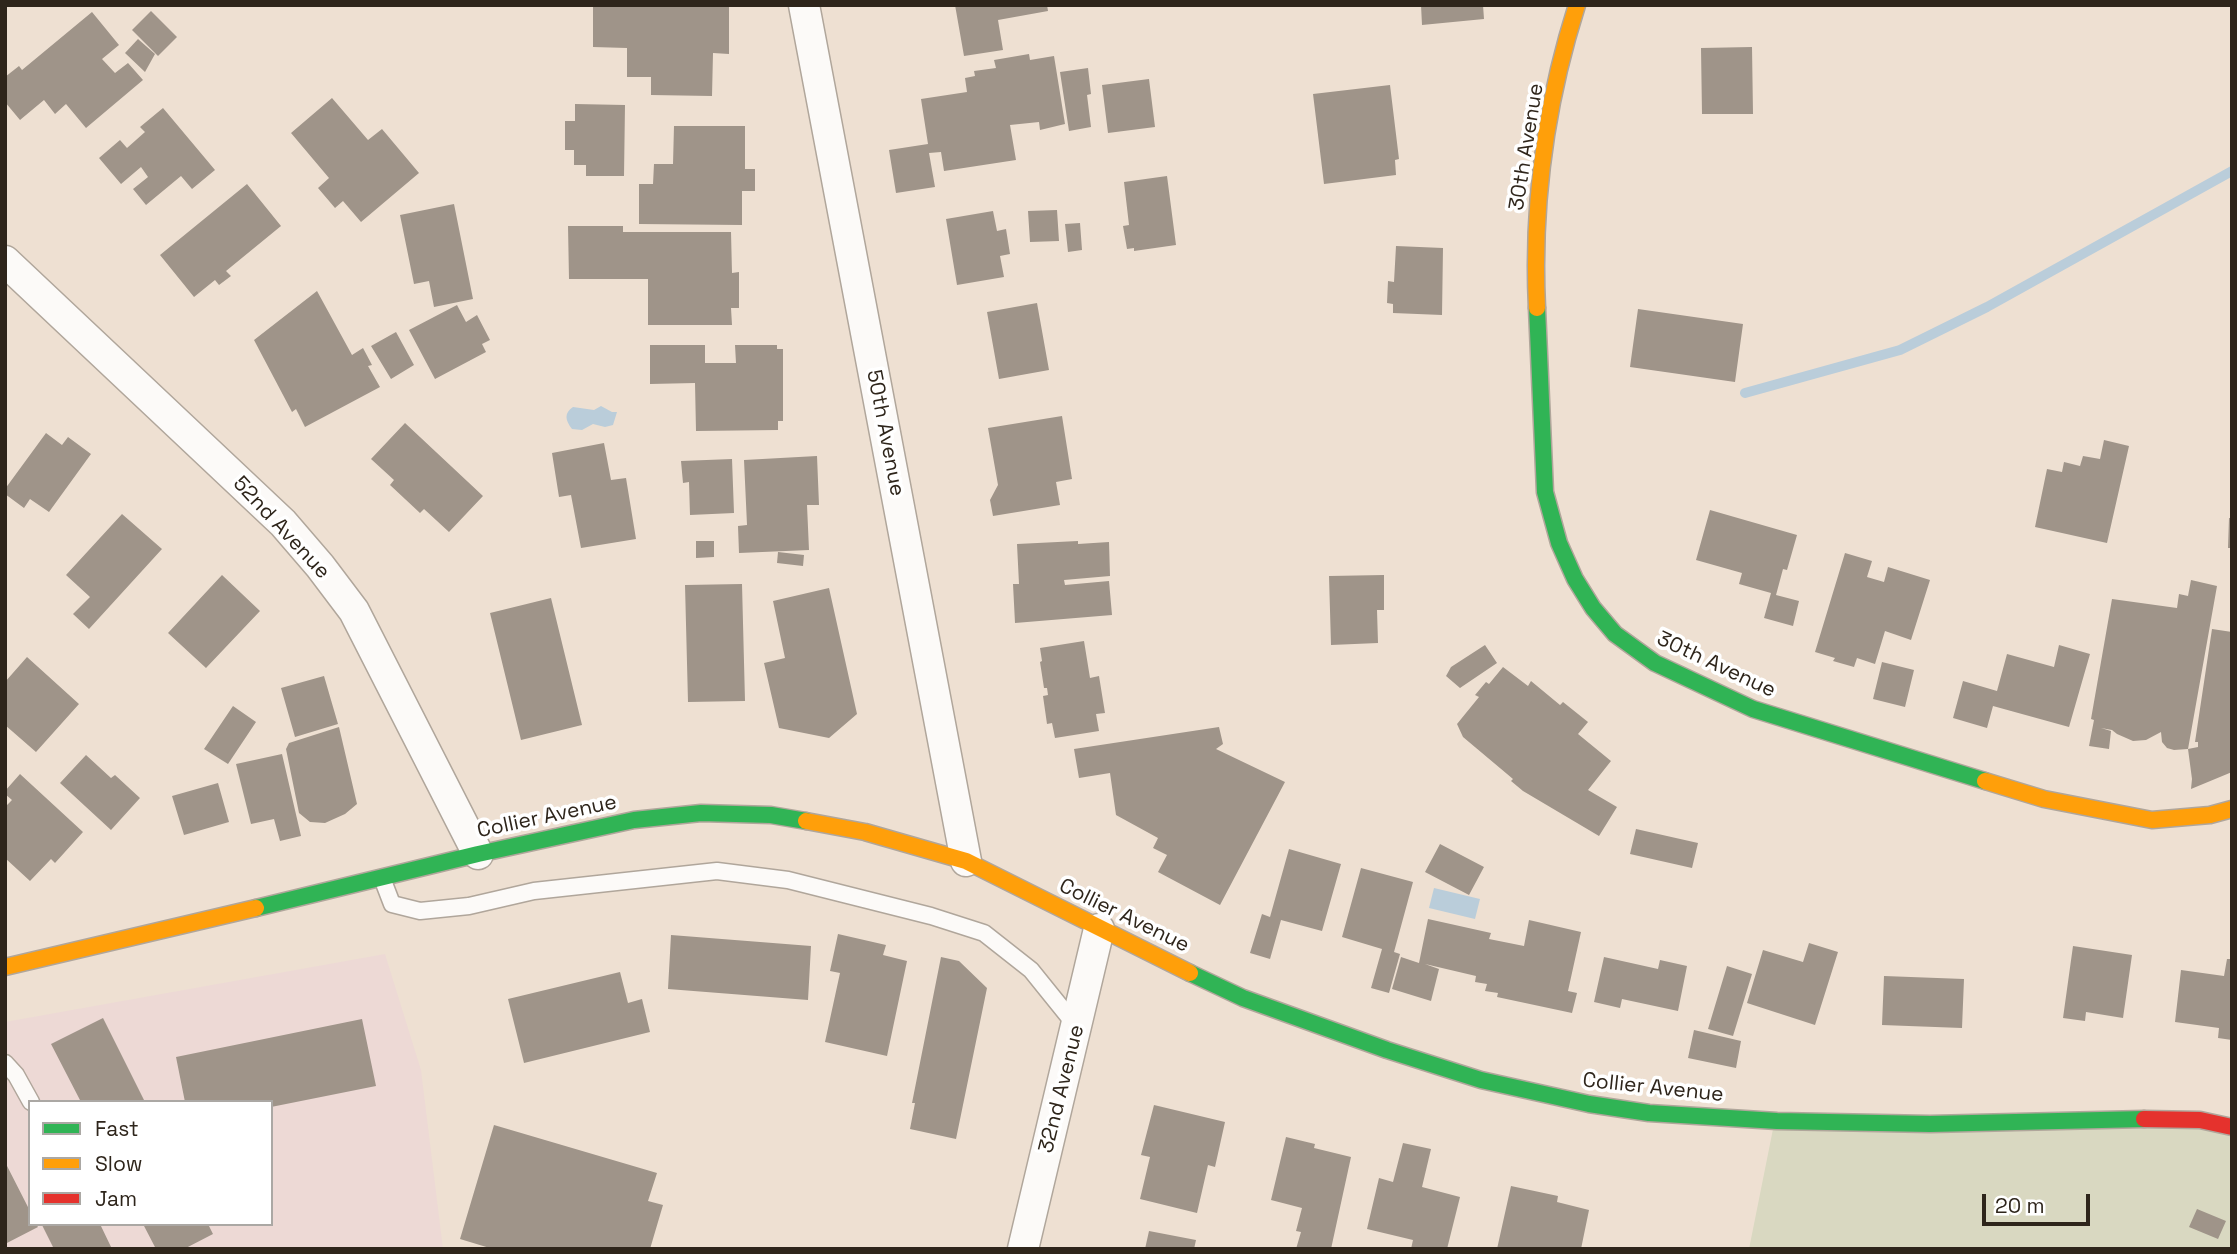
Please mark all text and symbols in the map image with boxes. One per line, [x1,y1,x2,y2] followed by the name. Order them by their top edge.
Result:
[1505,82,1549,212] street label: 30th Avenue
[860,368,910,498] street label: 50th Avenue
[227,471,335,585] street label: 52nd Avenue
[1653,626,1779,704] street label: 30th Avenue
[475,790,619,844] street label: Collier Avenue
[1055,874,1193,958] street label: Collier Avenue
[1034,1022,1090,1156] street label: 32nd Avenue
[1581,1068,1725,1108] street label: Collier Avenue
[28,1100,273,1226] legend
[95,1115,139,1142] text: Fast
[95,1150,143,1177] text: Slow
[1985,1180,2094,1224] scale bar
[95,1185,137,1212] text: Jam
[1995,1192,2045,1219] text: 20 m

